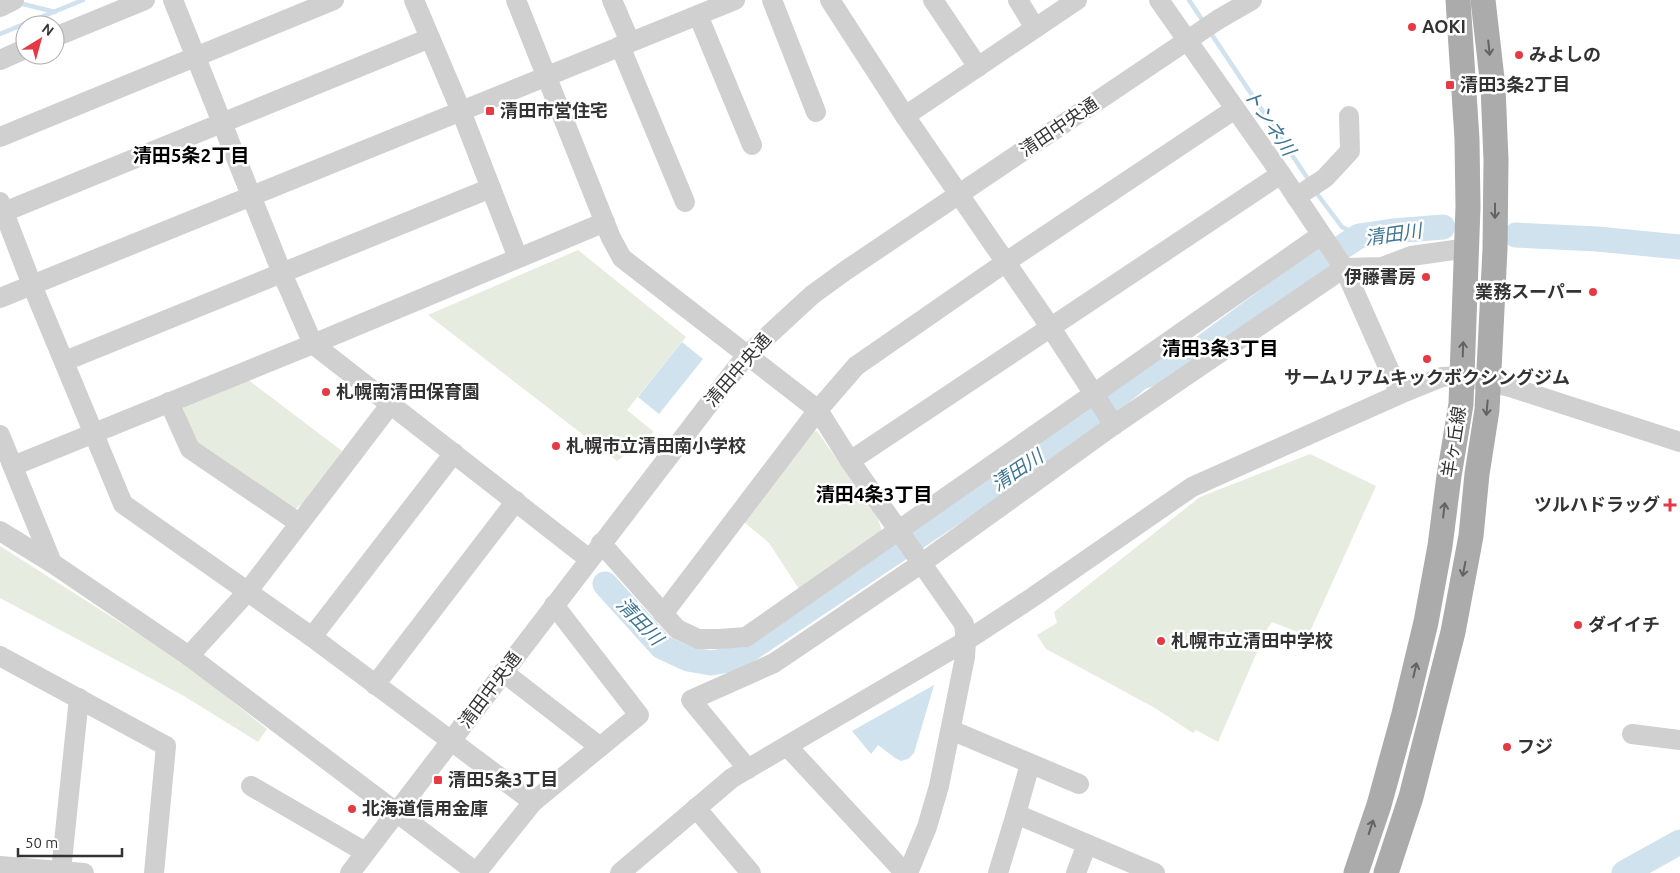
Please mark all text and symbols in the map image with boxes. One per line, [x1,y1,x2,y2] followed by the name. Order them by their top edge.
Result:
[15,15,65,65] north arrow
[1422,16,1466,36] place label: AOKI
[39,20,57,39] text: N
[1406,21,1418,33] marker: AOKI
[1484,40,1494,56] one-way arrow
[1529,44,1601,64] place label: みよしの
[1513,49,1525,61] marker: みよしの
[1460,74,1570,94] place label: 清田3条2丁目
[1444,79,1456,91] marker: 清田3条2丁目
[1240,85,1301,161] water label: トンネ川
[1016,93,1101,160] street label: 清田中央通
[500,100,608,120] place label: 清田市営住宅
[484,105,496,117] marker: 清田市営住宅
[133,144,249,166] district label: 清田5条2丁目
[1490,202,1500,218] one-way arrow
[1363,219,1425,249] water label: 清田川
[1344,266,1416,286] place label: 伊藤書房
[1420,271,1432,283] marker: 伊藤書房
[1475,281,1583,301] place label: 業務スーパー
[1587,286,1599,298] marker: 業務スーパー
[700,329,774,410] street label: 清田中央通
[1162,337,1278,359] district label: 清田3条3丁目
[1458,342,1468,358] one-way arrow
[1421,353,1433,365] marker: サームリアムキックボクシングジム
[1284,367,1570,387] place label: サームリアムキックボクシングジム
[336,381,480,401] place label: 札幌南清田保育園
[320,386,332,398] marker: 札幌南清田保育園
[1482,400,1491,416] one-way arrow
[1438,405,1469,479] street label: 羊ヶ丘線
[566,435,746,455] place label: 札幌市立清田南小学校
[550,440,562,452] marker: 札幌市立清田南小学校
[987,444,1048,495] water label: 清田川
[816,483,932,505] district label: 清田4条3丁目
[1534,494,1660,514] place label: ツルハドラッグ
[1664,499,1676,511] marker: ツルハドラッグ
[1440,503,1450,519] one-way arrow
[1459,560,1469,576] one-way arrow
[612,593,669,651] water label: 清田川
[1588,614,1660,634] place label: ダイイチ
[1572,619,1584,631] marker: ダイイチ
[1171,630,1333,650] place label: 札幌市立清田中学校
[1155,635,1167,647] marker: 札幌市立清田中学校
[454,647,524,731] street label: 清田中央通
[1411,663,1420,679] one-way arrow
[1517,736,1553,756] place label: フジ
[1501,741,1513,753] marker: フジ
[448,769,558,789] place label: 清田5条3丁目
[432,774,444,786] marker: 清田5条3丁目
[362,798,488,818] place label: 北海道信用金庫
[346,803,358,815] marker: 北海道信用金庫
[1367,819,1377,835] one-way arrow
[18,826,121,858] scale bar
[25,834,58,851] text: 50 m

